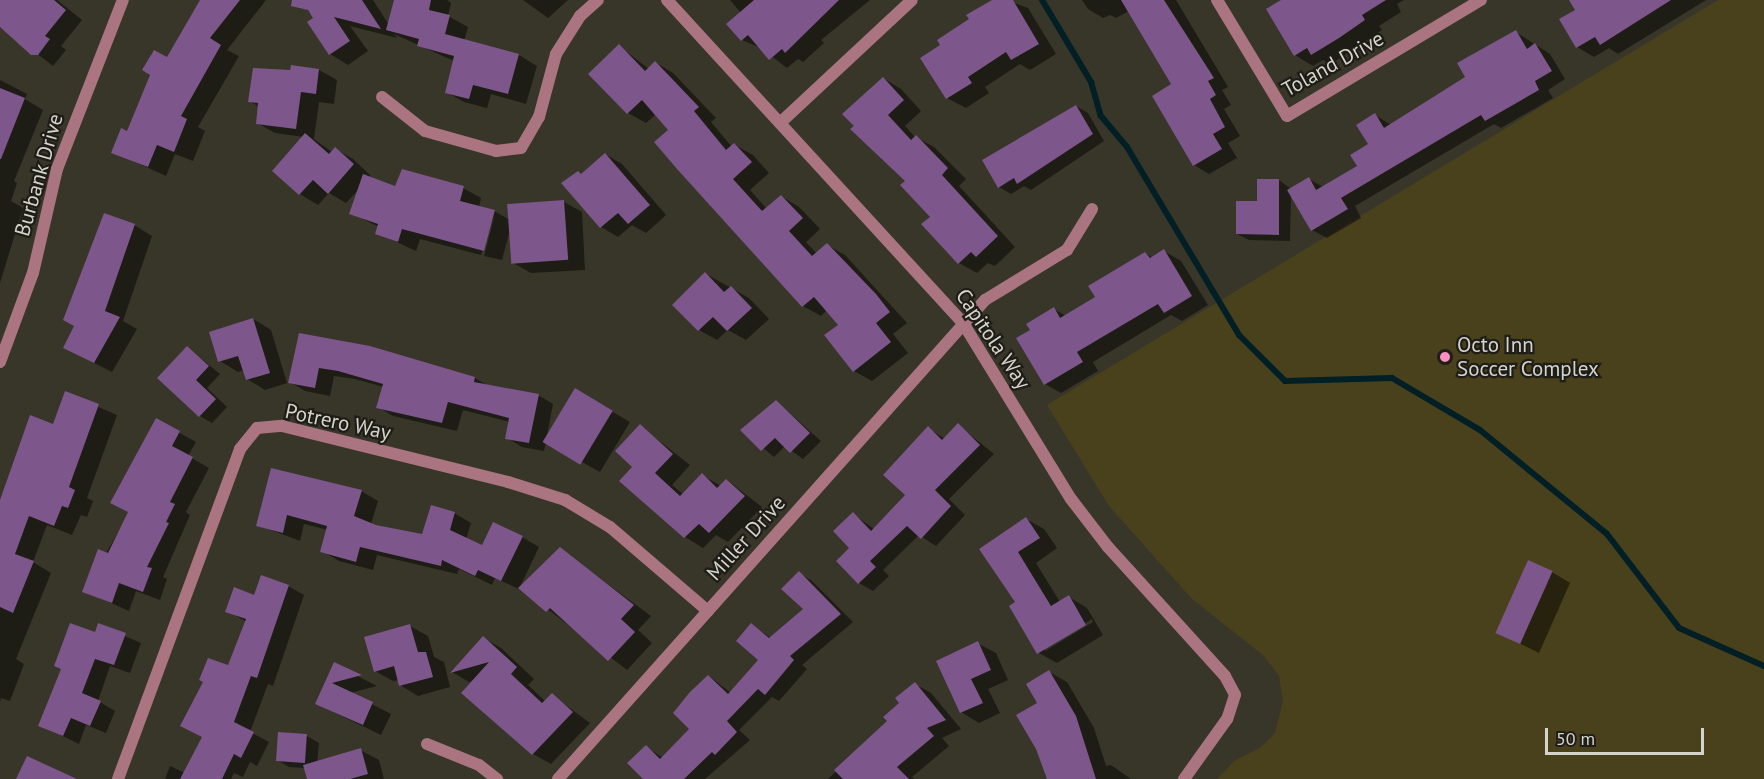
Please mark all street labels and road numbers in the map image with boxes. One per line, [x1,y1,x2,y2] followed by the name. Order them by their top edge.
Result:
[1278,26,1388,102] street label: Toland Drive
[9,111,69,239] street label: Burbank Drive
[950,284,1036,394] street label: Capitola Way
[283,398,393,446] street label: Potrero Way
[702,491,790,585] street label: Miller Drive

